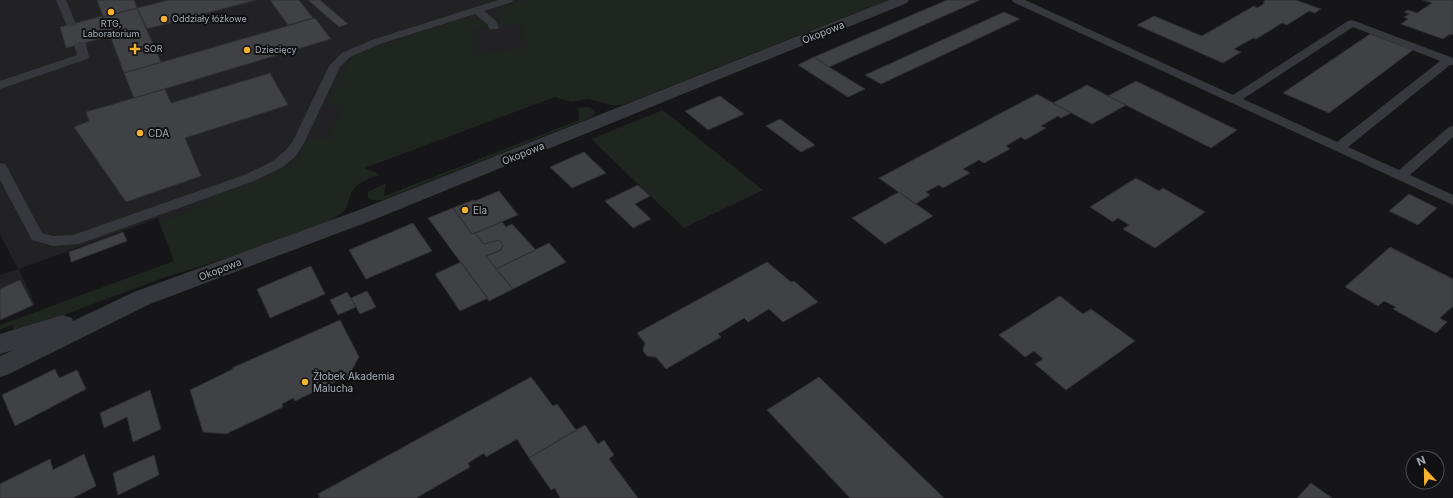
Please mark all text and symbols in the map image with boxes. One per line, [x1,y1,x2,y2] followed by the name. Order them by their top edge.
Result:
[106,7,116,17] marker: RTG, Laboratorium
[172,13,247,24] place label: Oddziały łóżkowe
[159,14,169,24] marker: Oddziały łóżkowe
[83,18,139,39] place label: RTG, Laboratorium
[800,18,846,46] street label: Okopowa
[129,43,141,55] marker: SOR
[144,43,163,54] place label: SOR
[255,44,296,55] place label: Dziecięcy
[242,45,252,55] marker: Dziecięcy
[148,127,169,139] place label: CDA
[135,128,145,138] marker: CDA
[500,139,546,167] street label: Okopowa
[473,204,487,216] place label: Ela
[460,205,470,215] marker: Ela
[197,255,243,283] street label: Okopowa
[313,369,395,394] place label: Żłobek Akademia Malucha
[300,377,310,387] marker: Żłobek Akademia Malucha
[1405,450,1445,490] north arrow
[1415,453,1428,469] text: N

